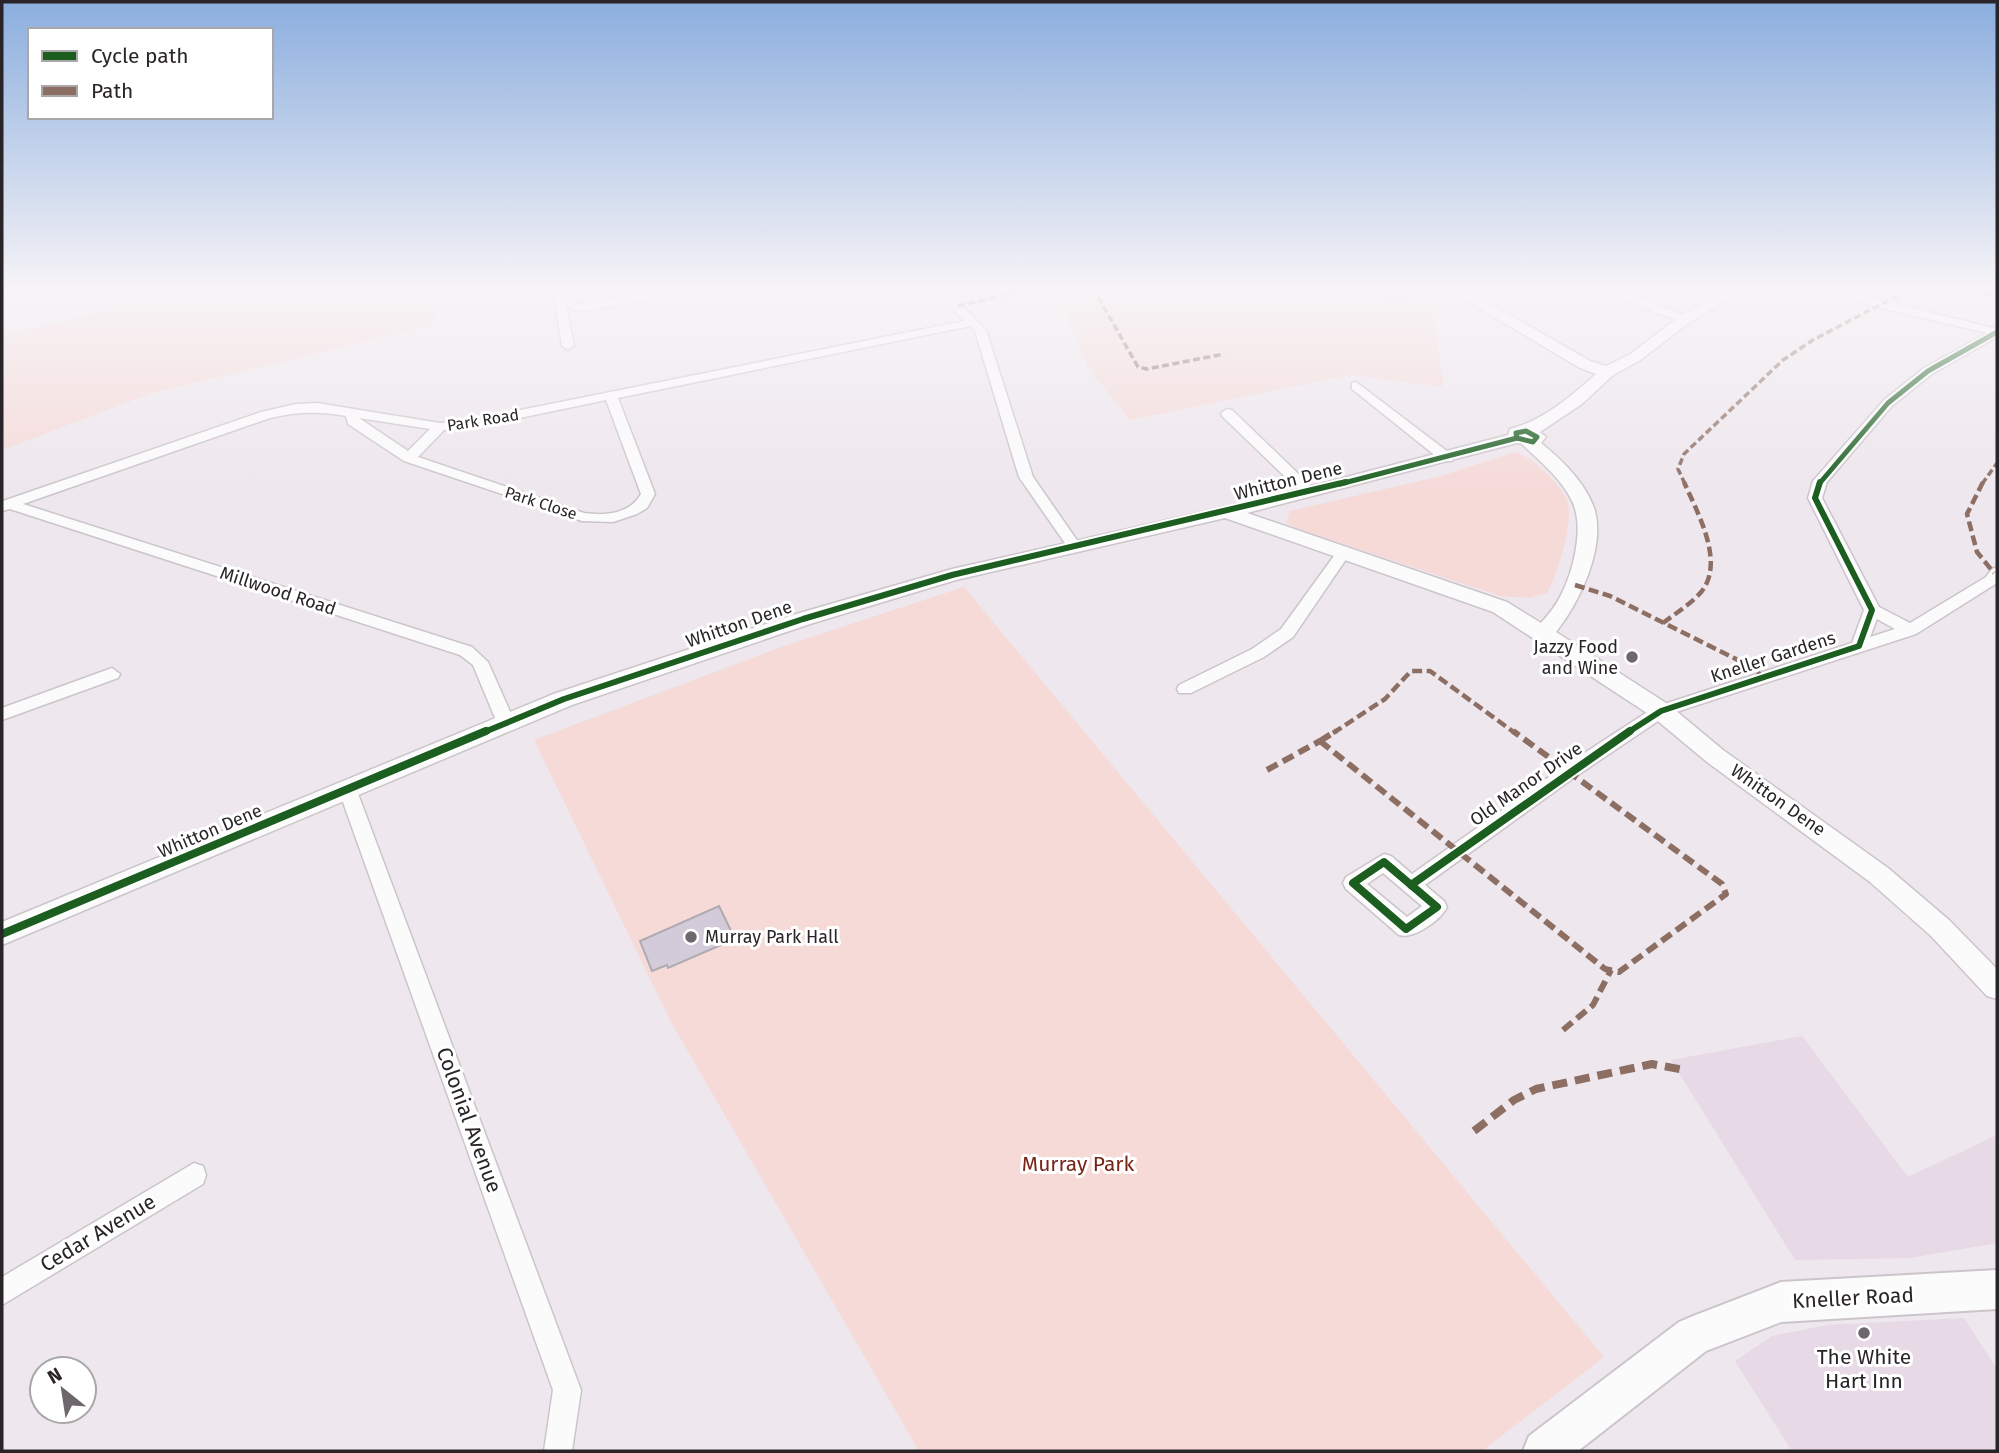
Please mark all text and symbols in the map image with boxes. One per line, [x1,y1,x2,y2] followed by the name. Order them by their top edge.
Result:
[28,28,273,119] legend
[91,43,189,69] text: Cycle path
[91,78,133,104] text: Path
[446,405,520,435] street label: Park Road
[1232,457,1344,505] street label: Whitton Dene
[503,482,579,524] street label: Park Close
[217,562,339,620] street label: Millwood Road
[683,596,795,652] street label: Whitton Dene
[1708,626,1838,688] street label: Kneller Gardens
[1533,636,1618,679] place label: Jazzy Food and Wine
[1624,649,1640,665] marker: Jazzy Food and Wine
[1466,737,1586,831] street label: Old Manor Drive
[1726,759,1830,841] street label: Whitton Dene
[155,799,265,863] street label: Whitton Dene
[705,926,839,948] place label: Murray Park Hall
[683,929,699,945] marker: Murray Park Hall
[431,1044,507,1196] street label: Colonial Avenue
[1022,1151,1134,1177] park label: Murray Park
[36,1188,160,1278] street label: Cedar Avenue
[1791,1282,1915,1314] street label: Kneller Road
[1856,1325,1872,1341] marker: The White Hart Inn
[1817,1344,1911,1394] place label: The White Hart Inn
[28,1355,98,1425] north arrow
[44,1363,66,1389] text: N

